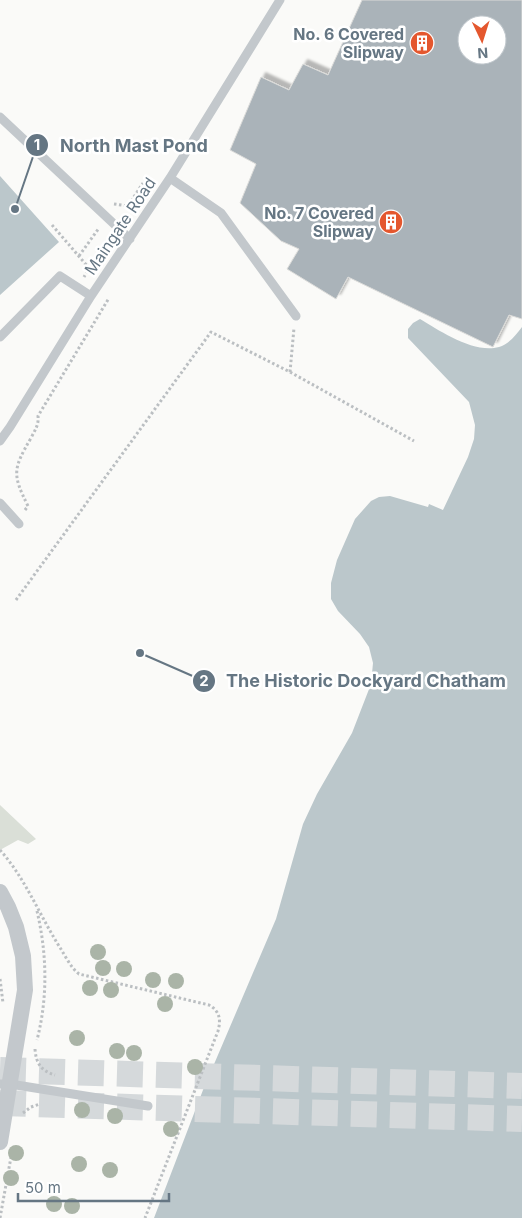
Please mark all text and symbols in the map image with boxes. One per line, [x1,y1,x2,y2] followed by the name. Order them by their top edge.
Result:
[457,15,507,65] north arrow
[293,24,404,62] place label: No. 6 Covered Slipway
[409,30,435,56] building icon: No. 6 Covered Slipway
[477,45,489,62] text: N
[25,129,217,162] callout: North Mast Pond
[34,135,40,154] text: 1
[60,135,208,156] text: North Mast Pond
[80,174,160,278] street label: Maingate Road
[264,203,374,241] place label: No. 7 Covered Slipway
[378,209,404,235] building icon: No. 7 Covered Slipway
[191,664,516,697] callout: The Historic Dockyard Chatham
[226,670,506,691] text: The Historic Dockyard Chatham
[199,671,209,690] text: 2
[18,1170,169,1202] scale bar
[25,1178,61,1197] text: 50 m

